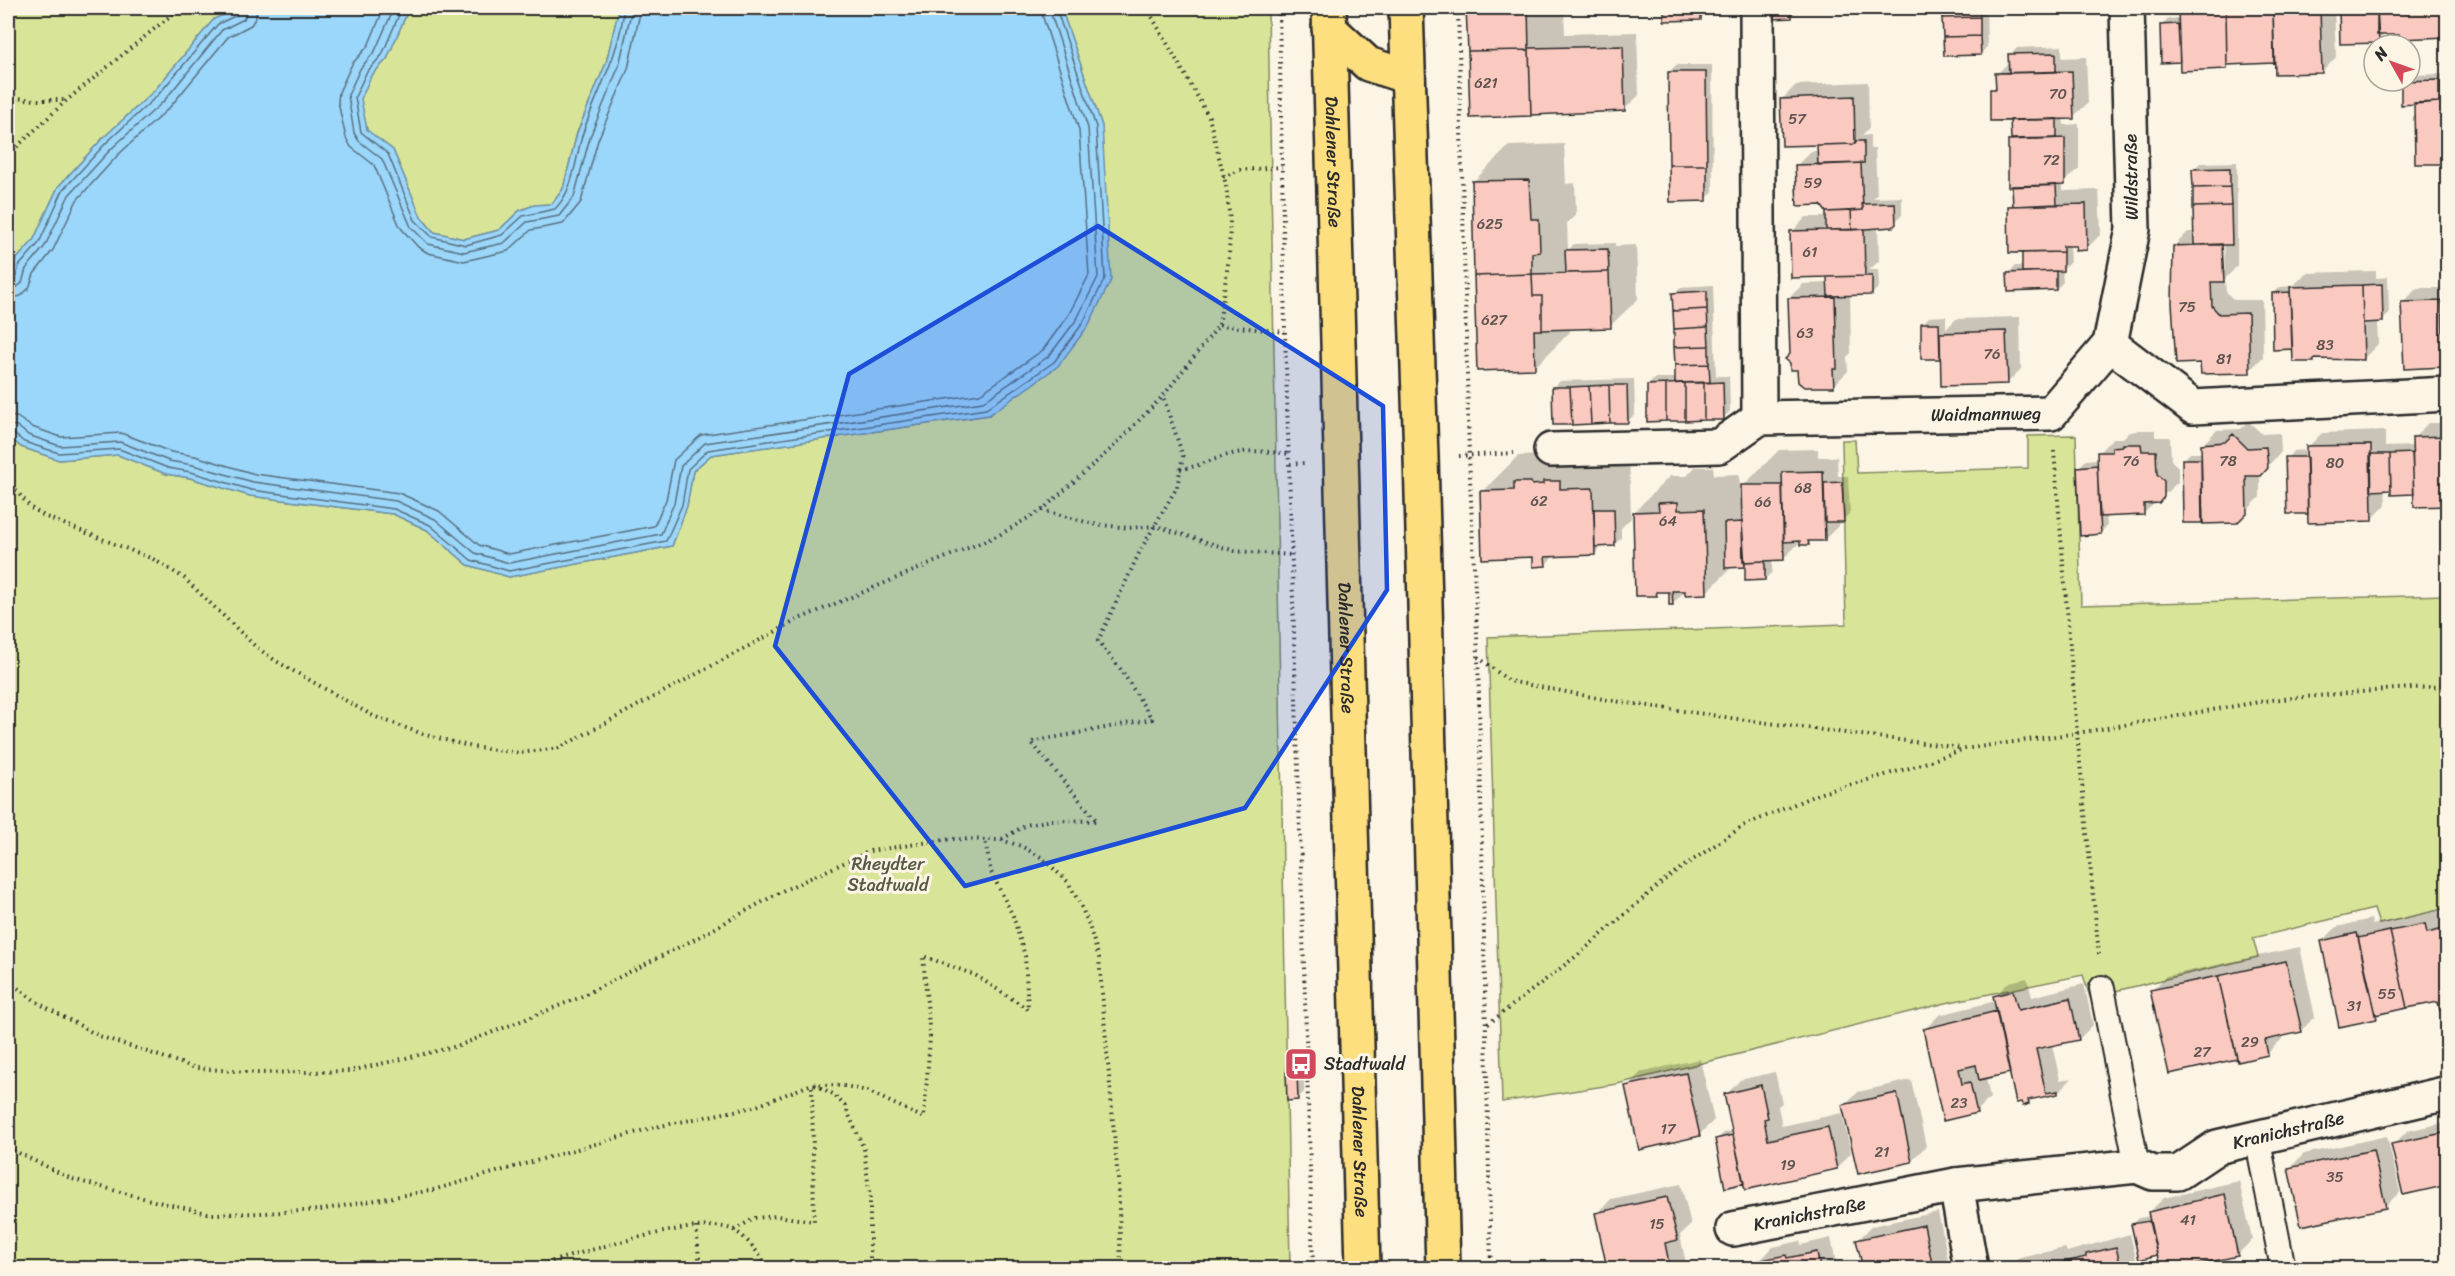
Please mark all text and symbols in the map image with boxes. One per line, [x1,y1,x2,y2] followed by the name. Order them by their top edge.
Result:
[2362,33,2422,93] north arrow
[2366,39,2396,68] text: N
[1474,70,1498,96] house number: 621
[2049,81,2067,107] house number: 70
[1315,96,1351,228] street label: Dahlener Straße
[1788,106,1807,132] house number: 57
[2114,133,2148,220] street label: Wildstraße
[2042,147,2060,173] house number: 72
[1804,170,1822,196] house number: 59
[1477,211,1503,237] house number: 625
[1803,239,1817,265] house number: 61
[2178,294,2196,320] house number: 75
[1481,307,1508,333] house number: 627
[1797,320,1813,346] house number: 63
[2316,332,2334,358] house number: 83
[1983,341,2001,367] house number: 76
[2216,346,2232,372] house number: 81
[1931,397,2042,431] street label: Waidmannweg
[2122,448,2140,474] house number: 76
[2219,448,2237,474] house number: 78
[2326,450,2344,476] house number: 80
[1794,475,1812,501] house number: 68
[1530,488,1548,514] house number: 62
[1754,489,1772,515] house number: 66
[1659,508,1677,534] house number: 64
[1328,582,1364,714] street label: Dahlener Straße
[847,848,930,901] park label: Rheydter Stadtwald
[2378,981,2396,1007] house number: 55
[2347,993,2361,1019] house number: 31
[2241,1029,2259,1055] house number: 29
[2193,1039,2212,1065] house number: 27
[1283,1046,1319,1082] bus stop icon: Stadtwald
[1324,1048,1407,1080] place label: Stadtwald
[1342,1085,1378,1218] street label: Dahlener Straße
[1951,1090,1967,1116] house number: 23
[2229,1102,2348,1159] street label: Kranichstraße
[1660,1116,1677,1142] house number: 17
[1874,1139,1890,1165] house number: 21
[1780,1152,1796,1178] house number: 19
[2326,1164,2344,1190] house number: 35
[1750,1187,1869,1241] street label: Kranichstraße
[2180,1207,2196,1233] house number: 41
[1649,1211,1665,1237] house number: 15

